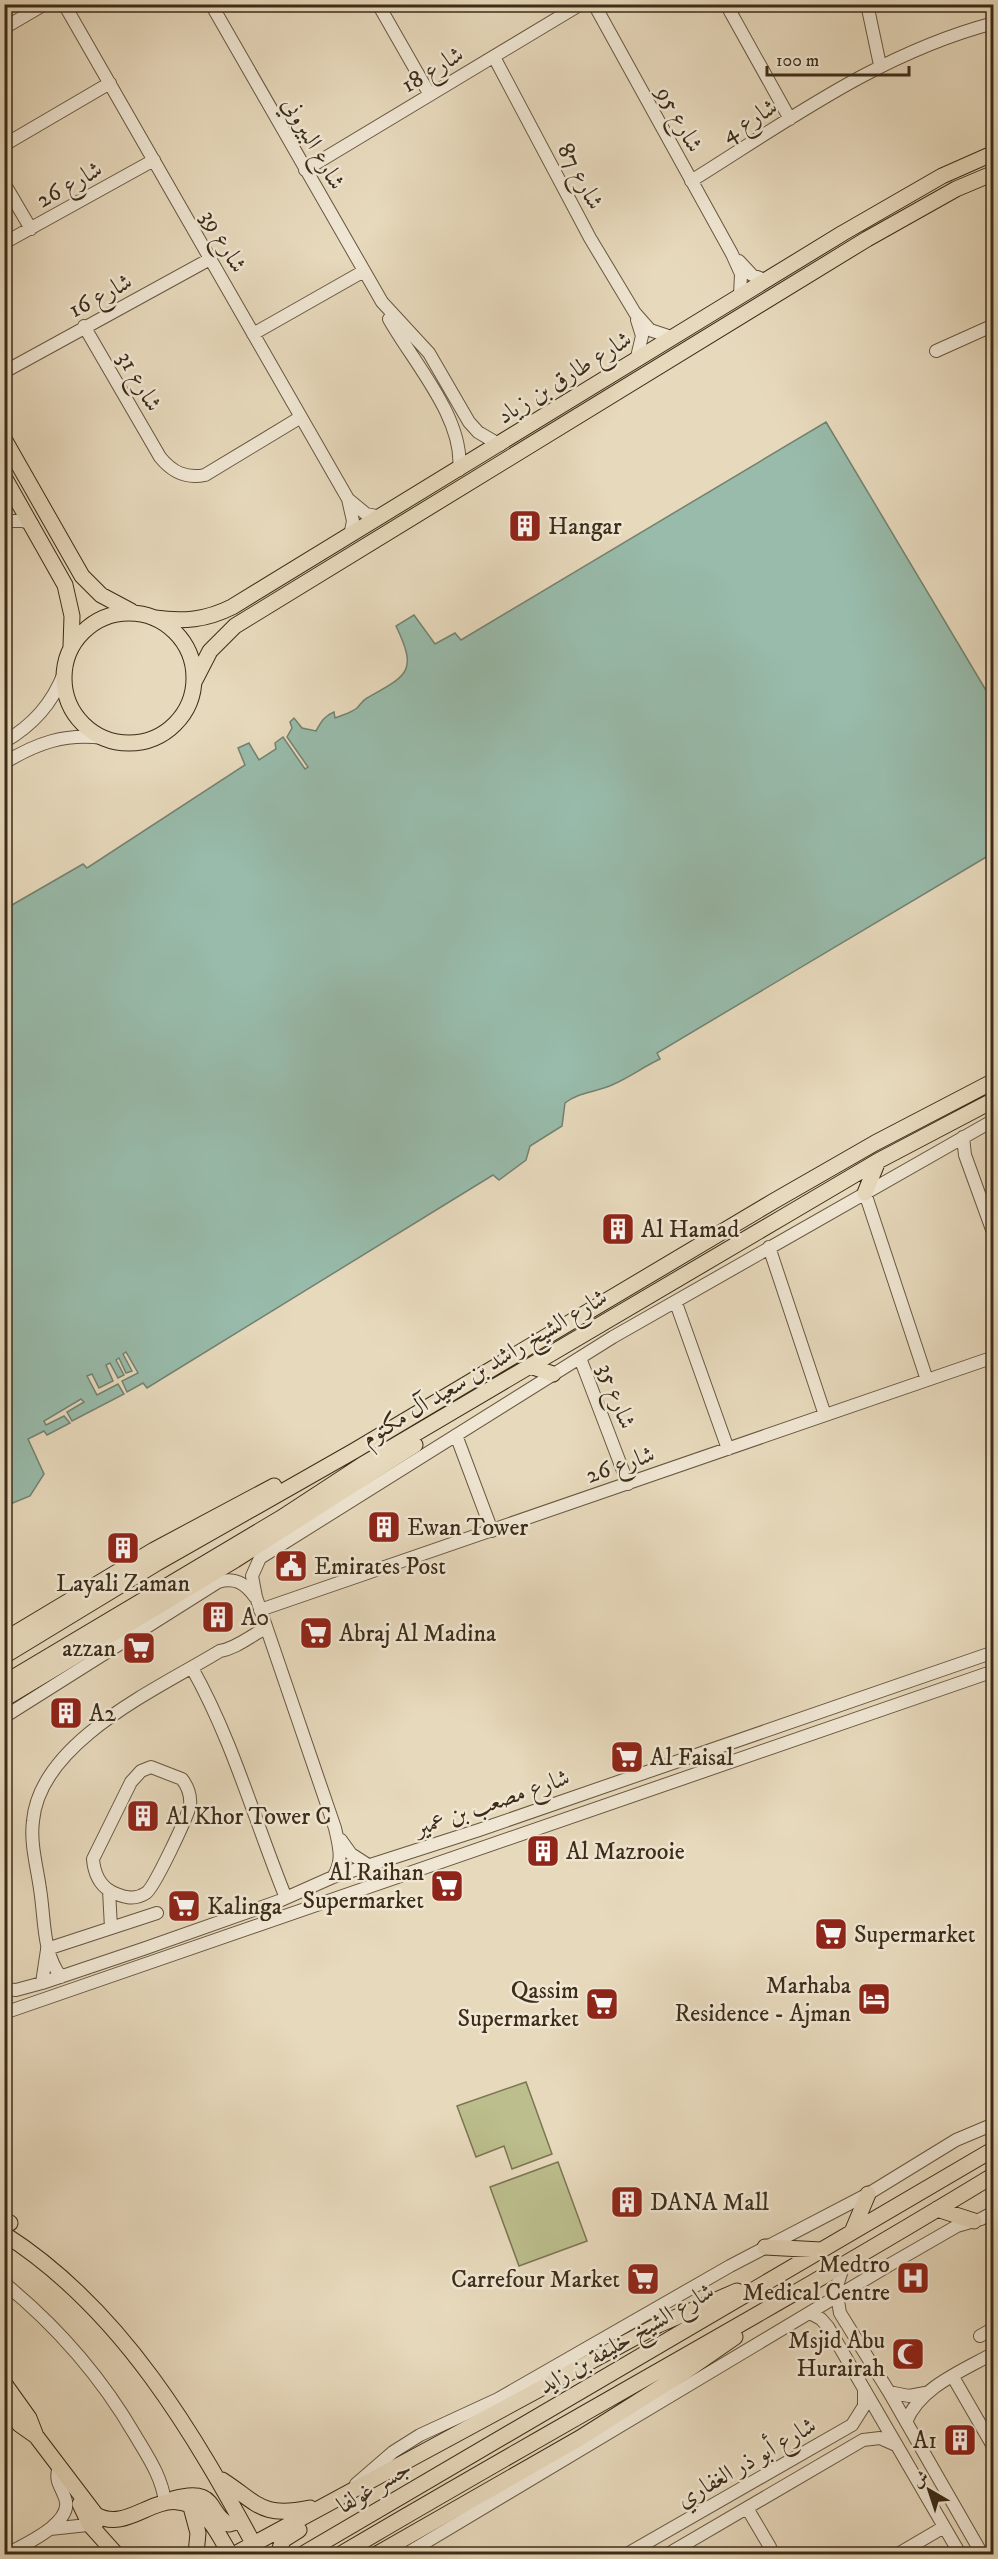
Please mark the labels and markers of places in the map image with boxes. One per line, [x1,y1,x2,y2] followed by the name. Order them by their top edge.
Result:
[507,508,543,544] building icon: Hangar
[548,512,622,542] place label: Hangar
[600,1211,636,1247] building icon: Al Hamad
[641,1215,739,1245] place label: Al Hamad
[366,1509,402,1545] building icon: Ewan Tower
[407,1513,528,1543] place label: Ewan Tower
[105,1530,141,1566] building icon: Layali Zaman
[273,1548,309,1584] public building icon: Emirates Post
[314,1552,446,1582] place label: Emirates Post
[56,1569,190,1599] place label: Layali Zaman
[200,1599,236,1635] building icon: A0
[241,1603,269,1633] place label: A0
[298,1615,334,1651] supermarket icon: Abraj Al Madina
[339,1619,497,1649] place label: Abraj Al Madina
[121,1630,157,1666] supermarket icon: azzan
[62,1634,116,1664] place label: azzan
[48,1695,84,1731] building icon: A2
[89,1699,116,1729] place label: A2
[609,1739,645,1775] supermarket icon: Al Faisal
[650,1743,734,1773] place label: Al Faisal
[125,1798,161,1834] building icon: Al Khor Tower C
[166,1802,331,1832] place label: Al Khor Tower C
[525,1833,561,1869] building icon: Al Mazrooie
[566,1837,685,1867] place label: Al Mazrooie
[303,1858,424,1916] place label: Al Raihan Supermarket
[429,1868,465,1904] supermarket icon: Al Raihan Supermarket
[166,1888,202,1924] supermarket icon: Kalinga
[207,1892,283,1922] place label: Kalinga
[813,1916,849,1952] supermarket icon: Supermarket
[854,1920,976,1950] place label: Supermarket
[675,1971,852,2029] place label: Marhaba Residence - Ajman
[458,1976,579,2034] place label: Qassim Supermarket
[856,1981,892,2017] hotel icon: Marhaba Residence - Ajman
[584,1986,620,2022] supermarket icon: Qassim Supermarket
[609,2184,645,2220] building icon: DANA Mall
[650,2188,770,2218] place label: DANA Mall
[743,2250,890,2308] place label: Medtro Medical Centre
[895,2260,931,2296] hospital icon: Medtro Medical Centre
[625,2261,661,2297] supermarket icon: Carrefour Market
[451,2265,620,2295] place label: Carrefour Market
[788,2326,885,2384] place label: Msjid Abu Hurairah
[890,2336,926,2372] mosque icon: Msjid Abu Hurairah
[942,2422,978,2458] building icon: A1
[913,2426,937,2456] place label: A1

